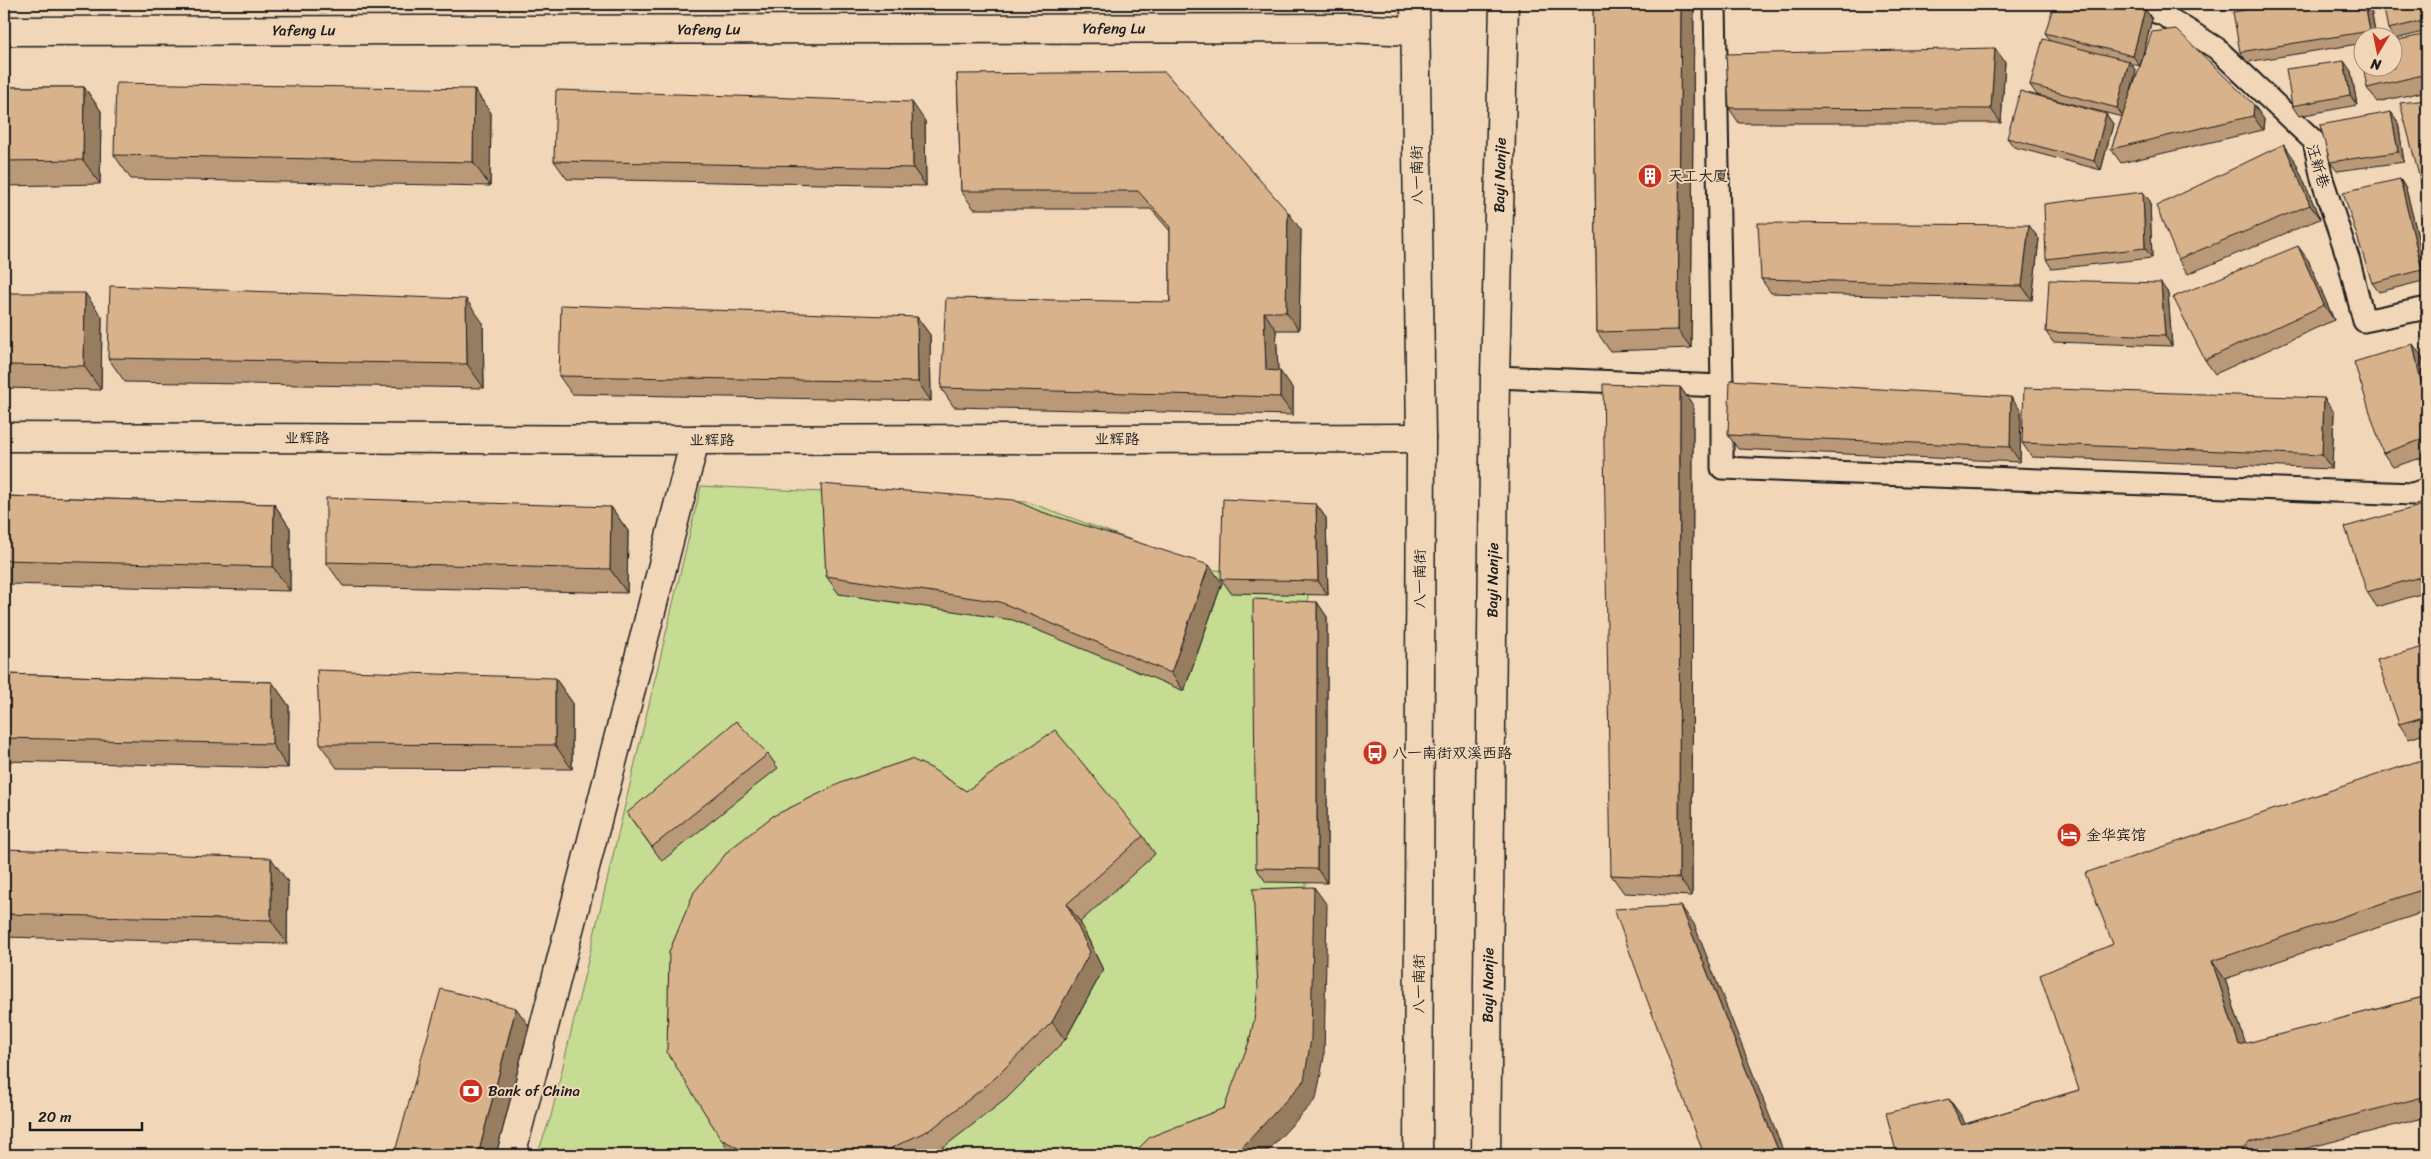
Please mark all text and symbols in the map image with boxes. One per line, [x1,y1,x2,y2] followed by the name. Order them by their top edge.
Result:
[1082,15,1146,42] street label: Yafeng Lu
[677,16,741,42] street label: Yafeng Lu
[272,17,336,43] street label: Yafeng Lu
[2354,28,2404,78] north arrow
[2369,51,2384,78] text: N
[1486,137,1514,213] street label: Bayi Nanjie
[2299,141,2337,191] street label: 汪新巷
[1403,145,1431,205] street label: 八一南街
[1637,163,1663,189] building icon: 天工大厦
[1668,163,1728,189] place label: 天工大厦
[284,425,330,451] street label: 业辉路
[1094,426,1140,452] street label: 业辉路
[689,427,735,453] street label: 业辉路
[1479,542,1506,618] street label: Bayi Nanjie
[1407,549,1433,609] street label: 八一南街
[1362,740,1388,766] bus stop icon: 八一南街双溪西路
[1392,740,1512,766] place label: 八一南街双溪西路
[2056,822,2082,848] hotel icon: 金华宾馆
[2086,822,2146,848] place label: 金华宾馆
[1475,947,1501,1023] street label: Bayi Nanjie
[1406,954,1432,1014] street label: 八一南街
[458,1078,484,1104] bank icon: Bank of China
[488,1078,580,1104] place label: Bank of China
[30,1099,142,1131] scale bar
[38,1104,72,1130] text: 20 m

